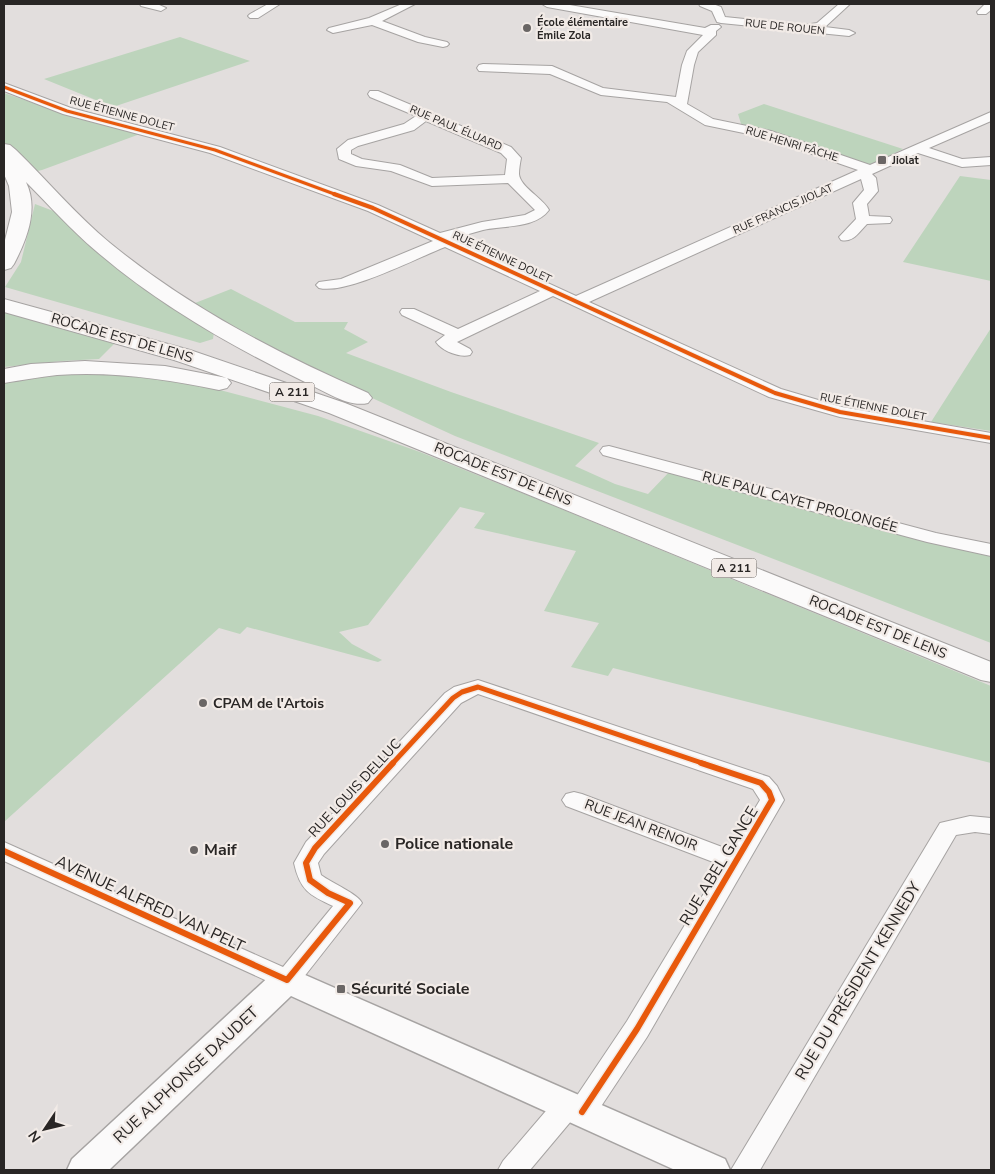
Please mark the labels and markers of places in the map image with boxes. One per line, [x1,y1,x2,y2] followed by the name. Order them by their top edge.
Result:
[537,14,628,43] place label: École élémentaire Émile Zola
[521,22,533,34] marker: École élémentaire Émile Zola
[891,153,920,168] place label: Jiolat
[876,154,888,166] marker: Jiolat
[213,694,324,713] place label: CPAM de l'Artois
[197,697,209,709] marker: CPAM de l'Artois
[395,833,514,855] place label: Police nationale
[379,838,391,850] marker: Police nationale
[204,839,238,861] place label: Maif
[188,844,200,856] marker: Maif
[351,978,470,1000] place label: Sécurité Sociale
[335,983,347,995] marker: Sécurité Sociale

